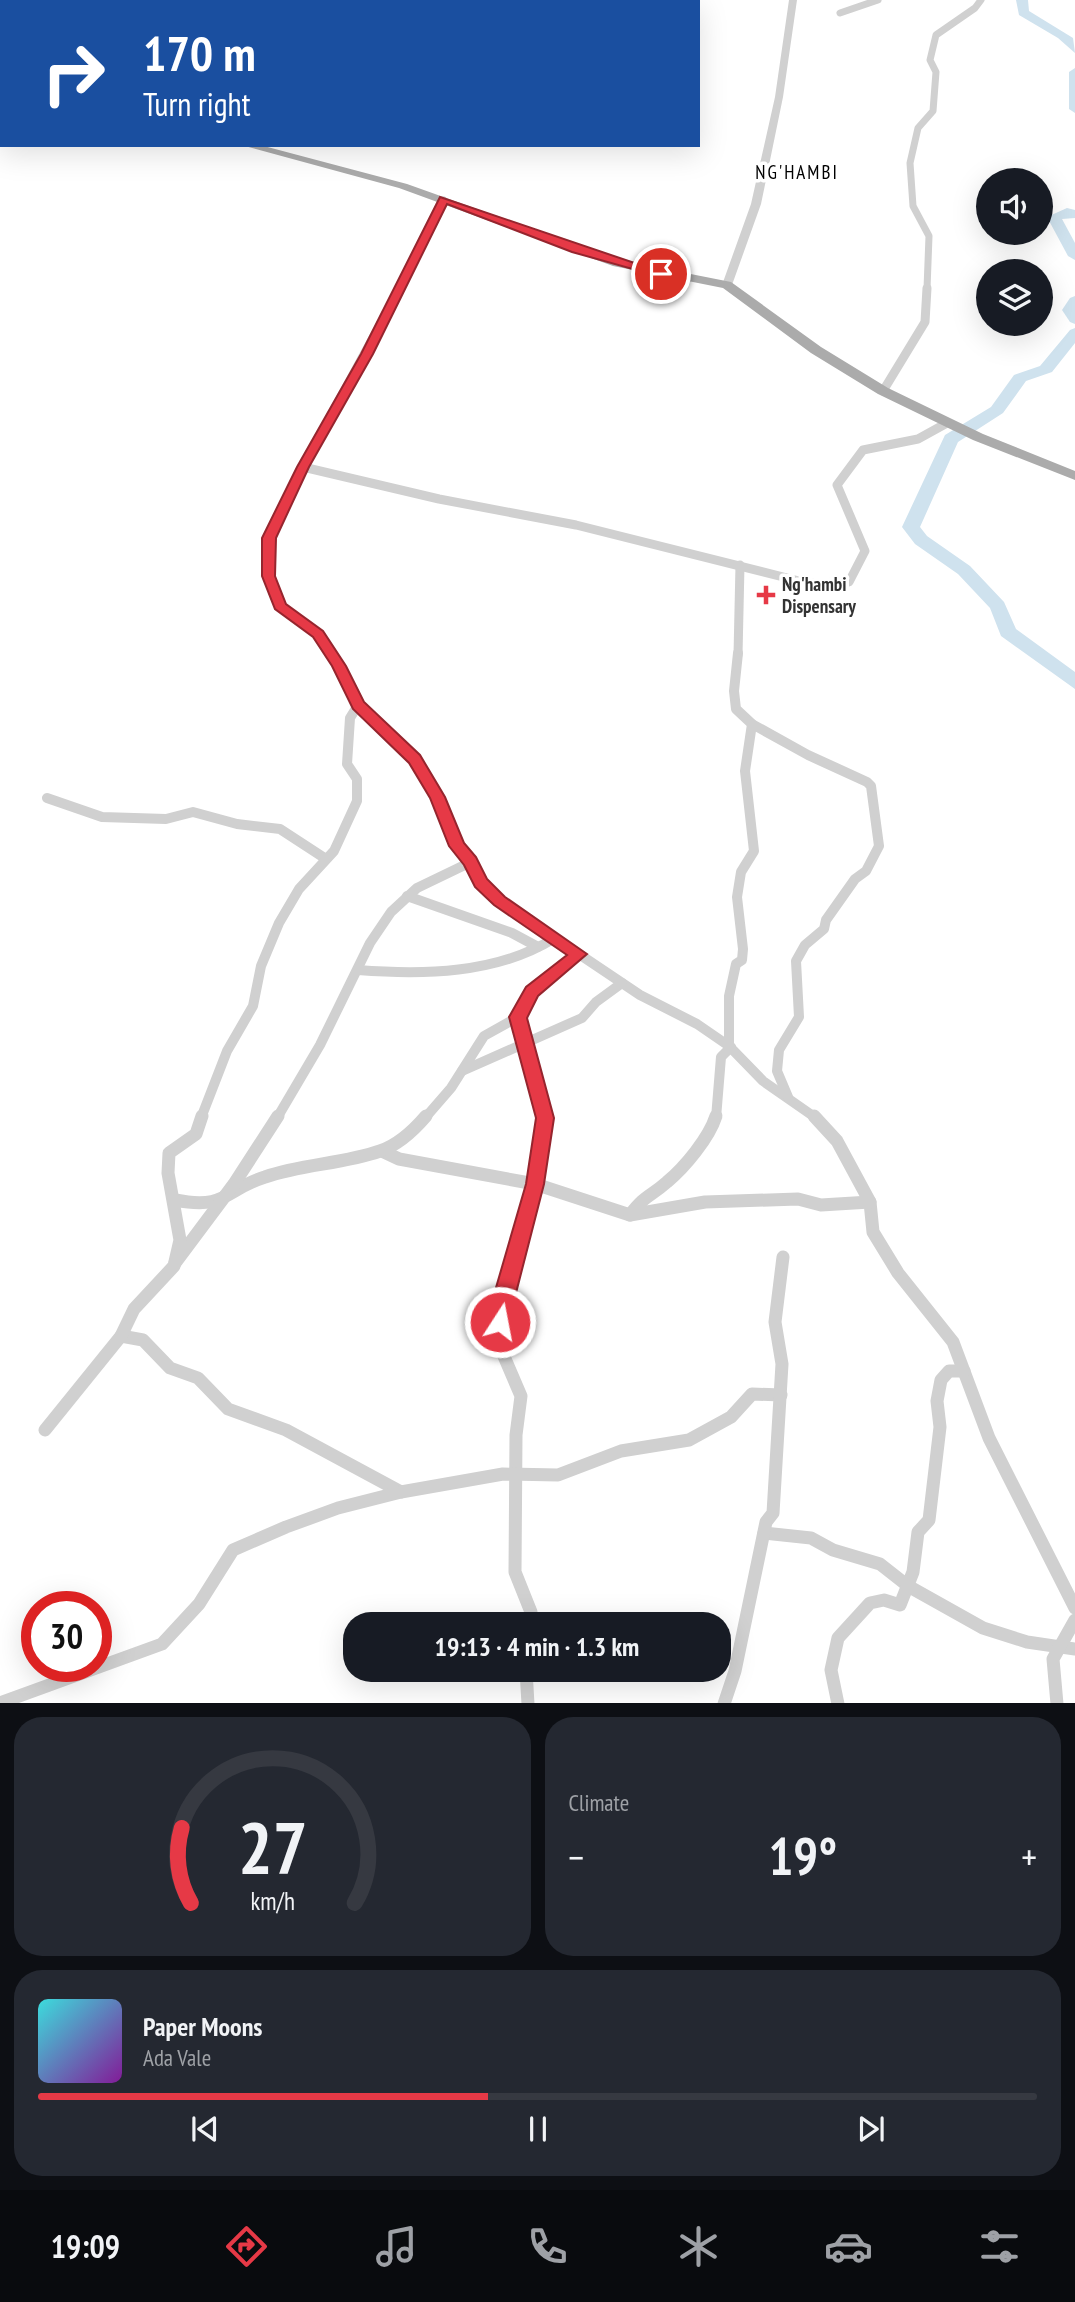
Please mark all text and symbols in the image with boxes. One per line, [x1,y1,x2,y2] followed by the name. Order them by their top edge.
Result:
[143,21,256,85] text: 170 m
[28,28,119,119] icon: right
[143,83,251,125] text: Turn right
[755,160,839,184] district label: NG'HAMBI
[976,168,1053,336] map controls
[976,168,1053,245] button: sound
[631,244,691,304] pin
[642,255,680,293] icon: arrive
[976,259,1053,336] button: layers
[782,572,856,618] place label: Ng'hambi Dispensary
[756,585,776,605] marker: Ng'hambi Dispensary
[463,1285,537,1359] position arrow
[21,1591,112,1682] speed limit sign: 30
[435,1630,639,1663] text: 19:13 · 4 min · 1.3 km
[569,1788,629,1817] text: Climate
[237,1799,307,1893] text: 27
[768,1822,837,1889] text: 19°
[569,1832,584,1881] text: −
[1021,1832,1037,1881] text: +
[250,1884,294,1916] text: km/h
[143,2010,262,2043] text: Paper Moons
[143,2043,211,2072] text: Ada Vale
[186,2110,224,2148] icon: previous
[519,2110,557,2148] icon: pause
[852,2110,890,2148] icon: next
[222,2222,271,2271] icon: directions
[372,2222,421,2271] icon: music
[523,2222,572,2271] icon: phone
[674,2222,723,2271] icon: climate
[824,2222,873,2271] icon: car
[975,2222,1024,2271] icon: filters
[51,2225,120,2267] text: 19:09

